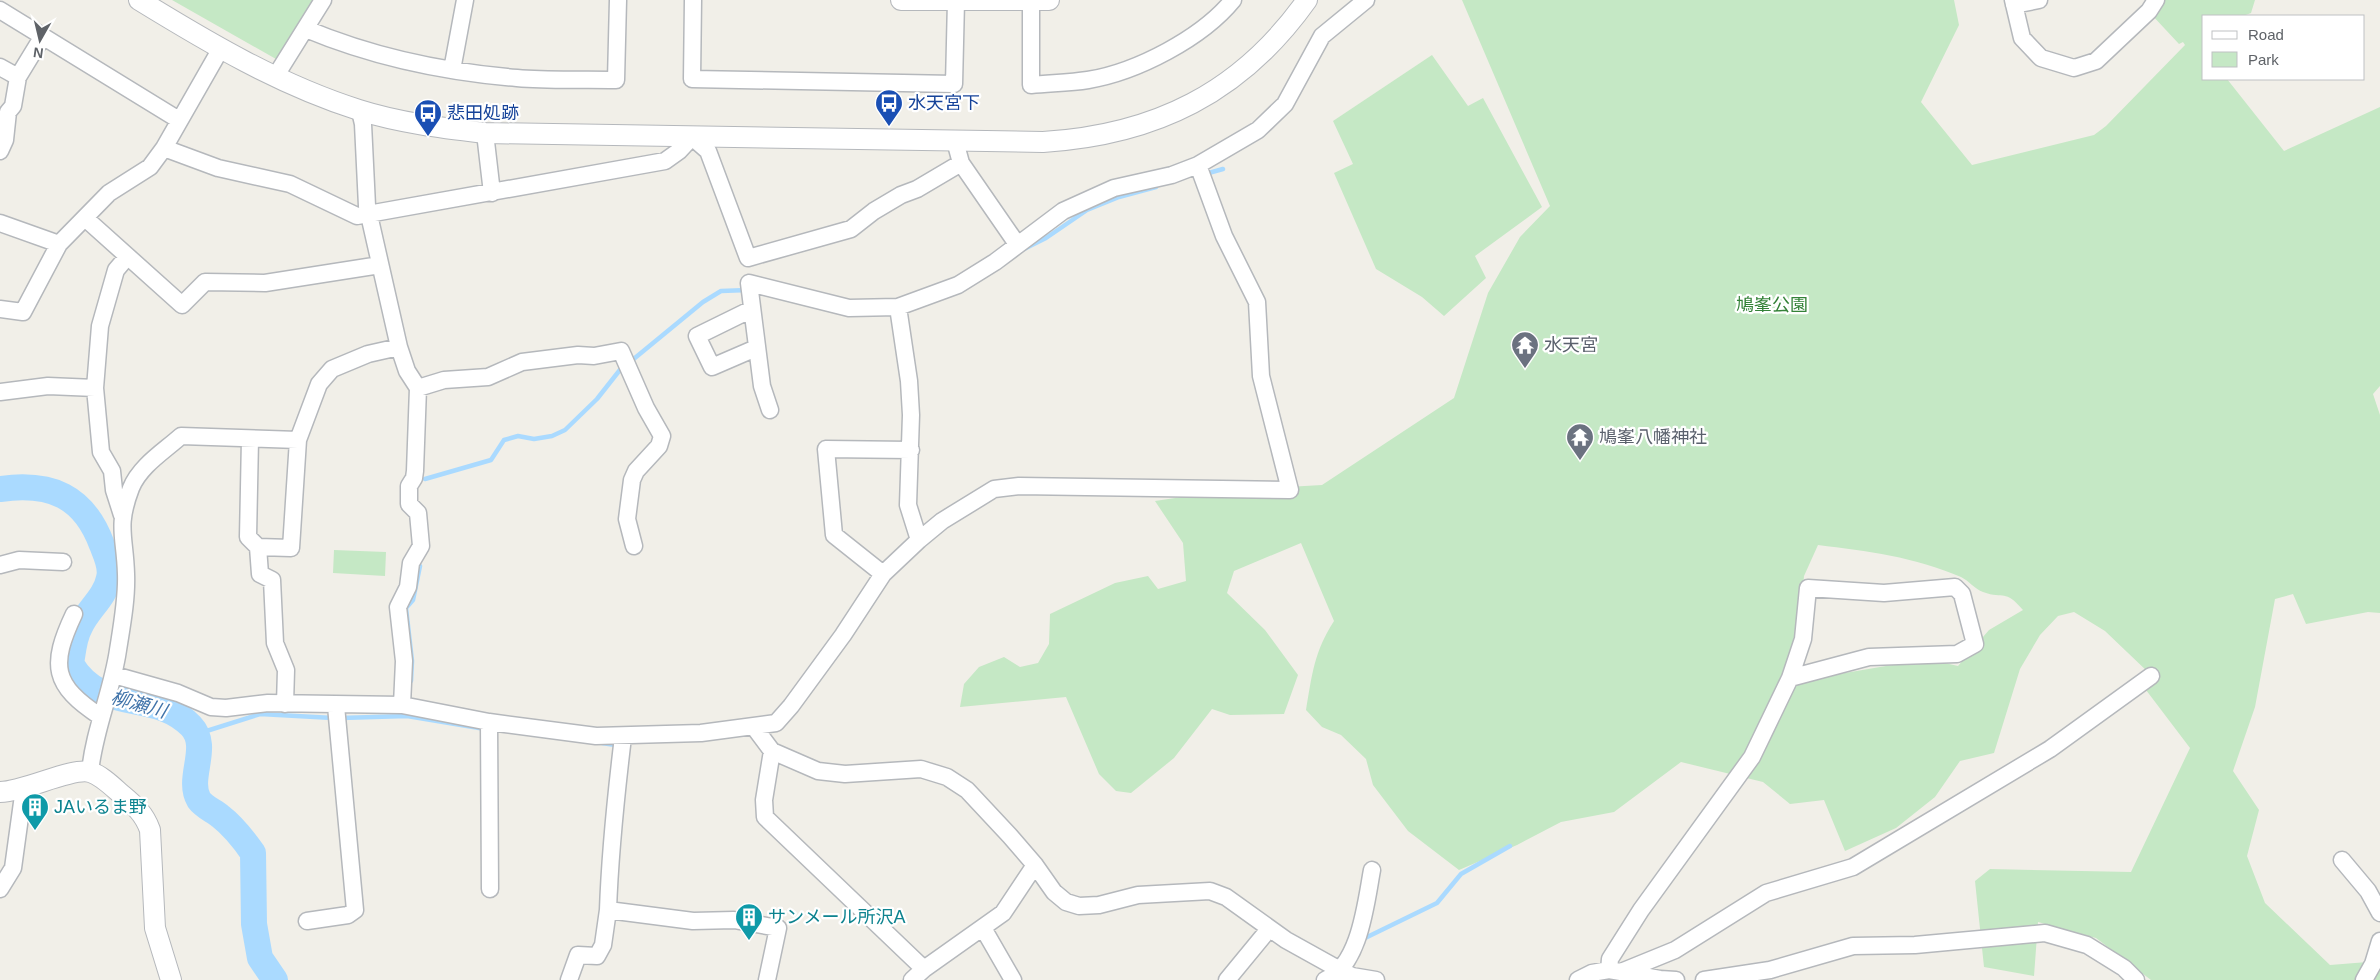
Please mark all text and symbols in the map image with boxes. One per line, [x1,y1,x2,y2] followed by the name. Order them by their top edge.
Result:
[15,15,65,65] north arrow
[2202,15,2365,80] legend
[2248,26,2284,43] text: Road
[32,44,44,62] text: N
[2248,51,2279,68] text: Park
[874,88,904,127] bus stop icon: 水天宮下
[908,93,980,113] place label: 水天宮下
[413,98,443,137] bus stop icon: 悲田処跡
[447,103,519,123] place label: 悲田処跡
[1736,295,1808,315] park label: 鳩峯公園
[1510,330,1540,369] temple icon: 水天宮
[1544,335,1598,355] place label: 水天宮
[1565,422,1595,461] temple icon: 鳩峯八幡神社
[1599,427,1707,447] place label: 鳩峯八幡神社
[109,686,171,722] water label: 柳瀬川
[20,792,50,831] building icon: JAいるま野
[54,797,147,817] place label: JAいるま野
[734,902,764,941] building icon: サンメール所沢A
[768,907,905,927] place label: サンメール所沢A

